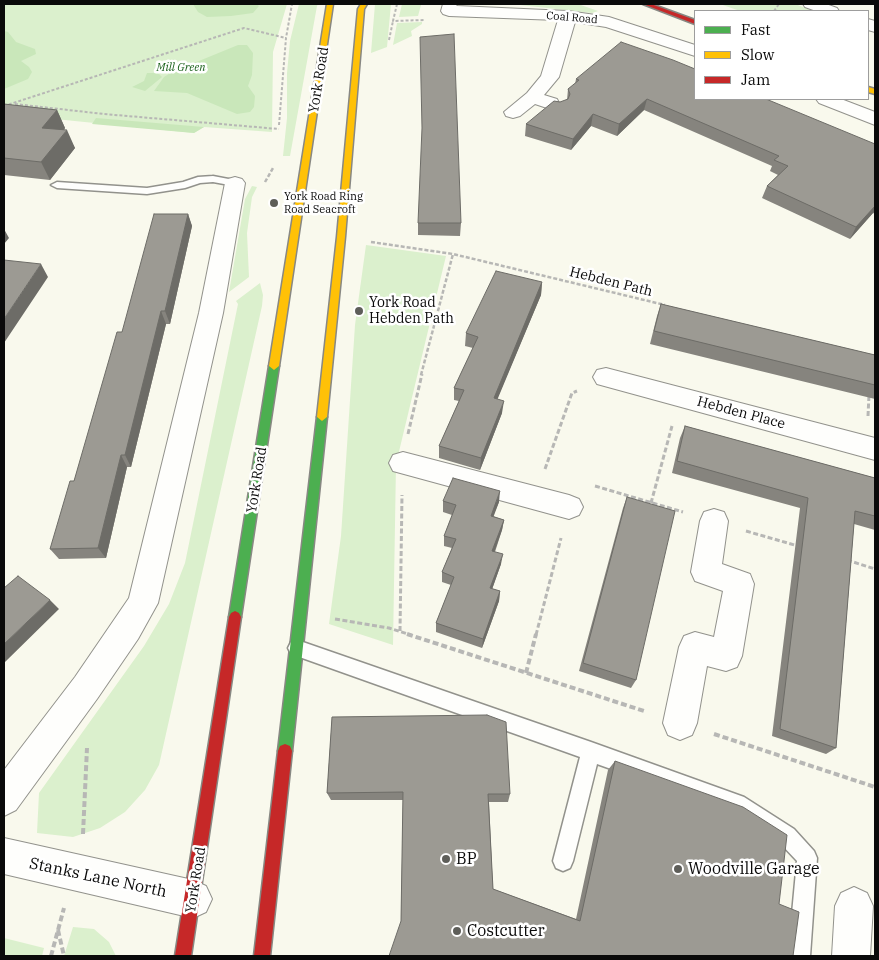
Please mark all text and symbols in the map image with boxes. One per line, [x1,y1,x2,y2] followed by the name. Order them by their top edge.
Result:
[546,9,598,27] street label: Coal Road
[694,10,869,100] legend
[741,20,771,39] text: Fast
[741,45,774,64] text: Slow
[305,46,333,114] street label: York Road
[157,61,205,75] park label: Mill Green
[741,70,770,89] text: Jam
[284,190,363,216] place label: York Road Ring Road Seacroft
[268,197,280,209] marker: York Road Ring Road Seacroft
[568,264,654,300] street label: Hebden Path
[369,295,454,328] place label: York Road Hebden Path
[353,305,365,317] marker: York Road Hebden Path
[695,393,787,433] street label: Hebden Place
[243,446,271,514] street label: York Road
[182,846,210,914] street label: York Road
[456,849,477,869] place label: BP
[440,853,452,865] marker: BP
[28,854,168,902] street label: Stanks Lane North
[688,859,820,879] place label: Woodville Garage
[672,863,684,875] marker: Woodville Garage
[467,921,545,941] place label: Costcutter
[451,925,463,937] marker: Costcutter

